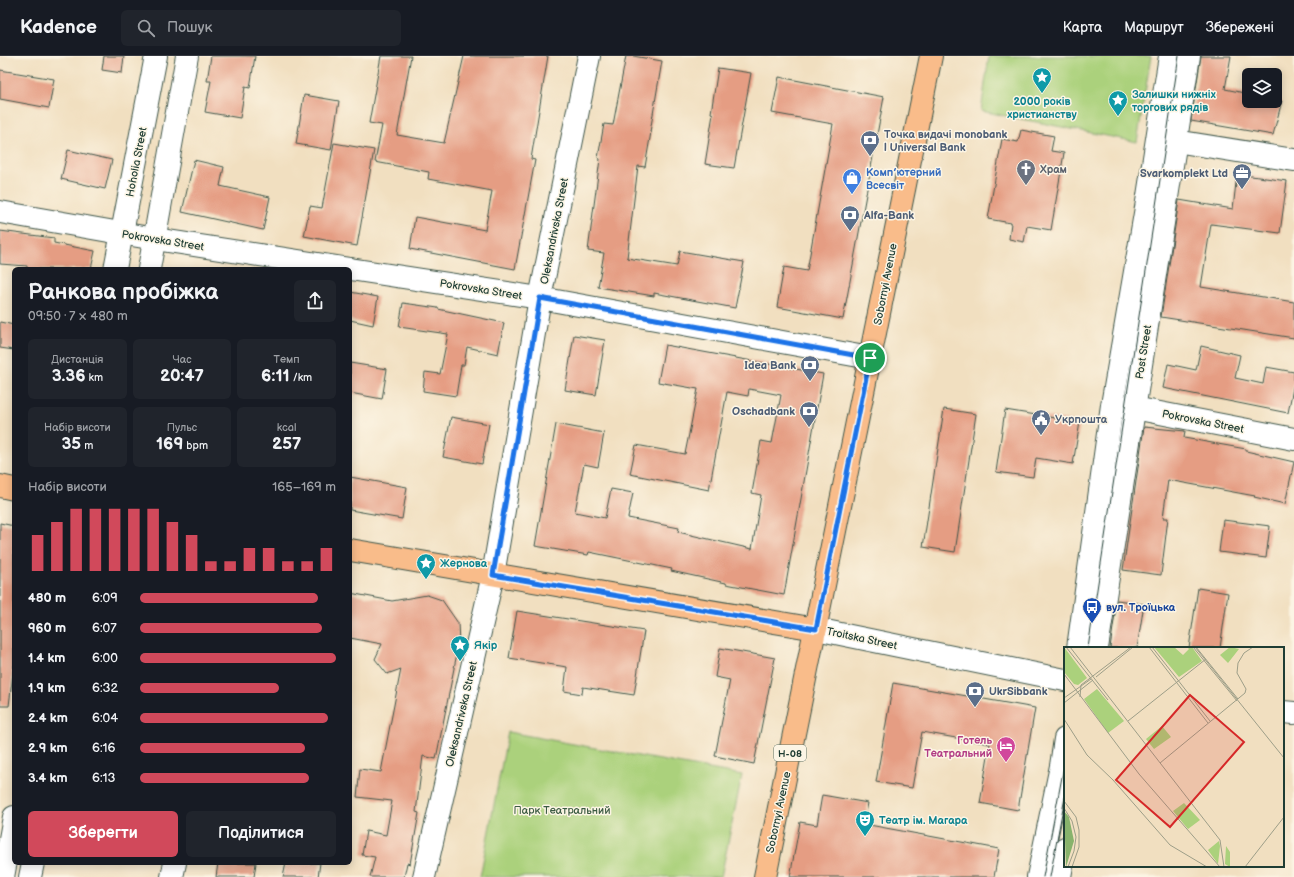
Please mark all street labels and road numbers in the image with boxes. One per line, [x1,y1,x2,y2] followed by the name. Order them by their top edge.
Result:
[123,125,150,198] street label: Hoholia Street
[538,176,571,285] street label: Oleksandrivska Street
[121,228,206,254] street label: Pokrovska Street
[871,242,900,326] street label: Sobornyi Avenue
[439,277,524,303] street label: Pokrovska Street
[1133,324,1154,380] street label: Post Street
[1161,407,1246,436] street label: Pokrovska Street
[825,625,899,652] street label: Troitska Street
[443,659,480,768] street label: Oleksandrivska Street
[774,745,806,761] road number: Н-08
[764,770,794,854] street label: Sobornyi Avenue

